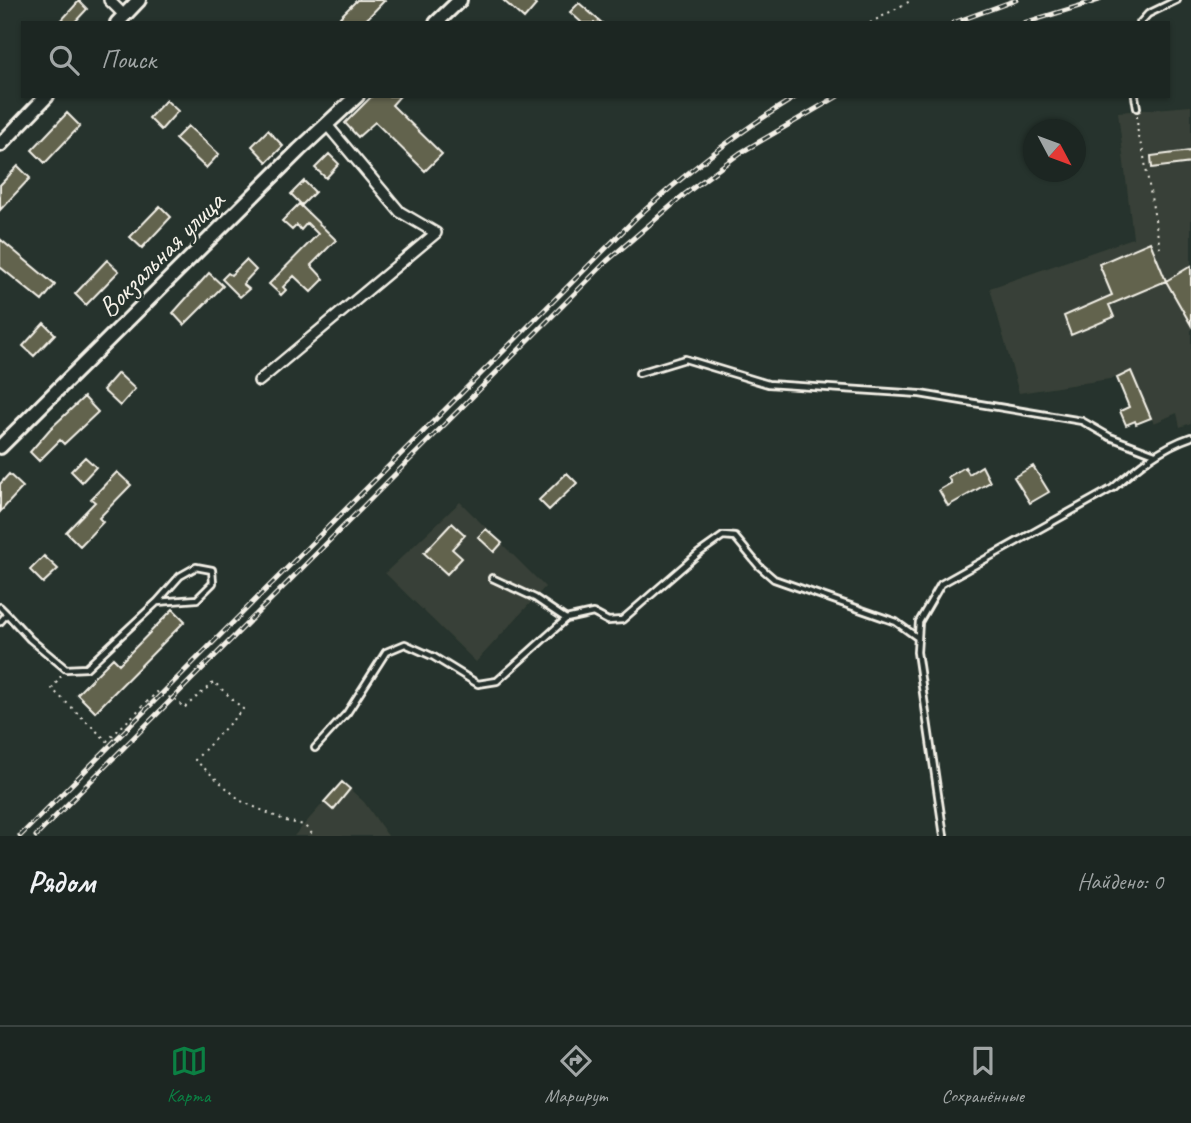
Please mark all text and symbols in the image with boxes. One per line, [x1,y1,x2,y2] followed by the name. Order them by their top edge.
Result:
[21,21,1170,98] search box
[45,41,83,79] icon: search
[101,43,156,76] text: Поиск
[1023,119,1086,182] north arrow
[91,182,233,324] street label: Вокзальная улица
[28,863,95,901] text: Рядом
[1077,867,1163,896] text: Найдено: 0
[167,1042,210,1108] tab: Карта
[545,1042,607,1108] tab: Маршрут
[941,1042,1024,1108] tab: Сохранённые

